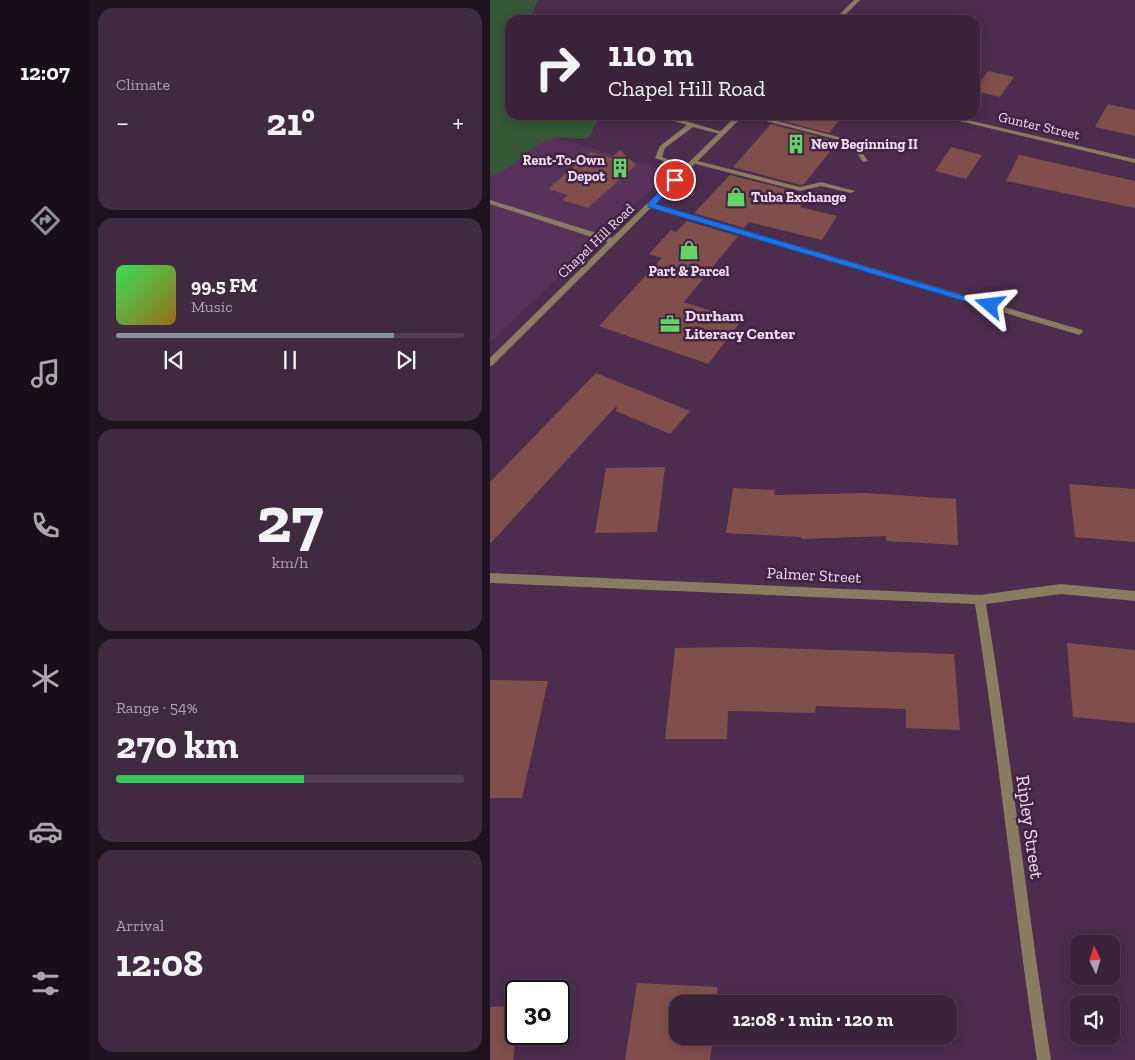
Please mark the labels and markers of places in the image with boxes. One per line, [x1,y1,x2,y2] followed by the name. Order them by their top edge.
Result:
[785,133,807,155] building icon: New Beginning II
[811,136,918,153] place label: New Beginning II
[523,152,606,185] place label: Rent-To-Own Depot
[609,157,631,179] building icon: Rent-To-Own Depot
[654,159,696,201] pin
[725,186,747,208] shop icon: Tuba Exchange
[751,189,847,206] place label: Tuba Exchange
[678,239,700,261] shop icon: Part & Parcel
[648,263,730,280] place label: Part & Parcel
[685,306,795,343] place label: Durham Literacy Center
[659,313,681,335] office icon: Durham Literacy Center

